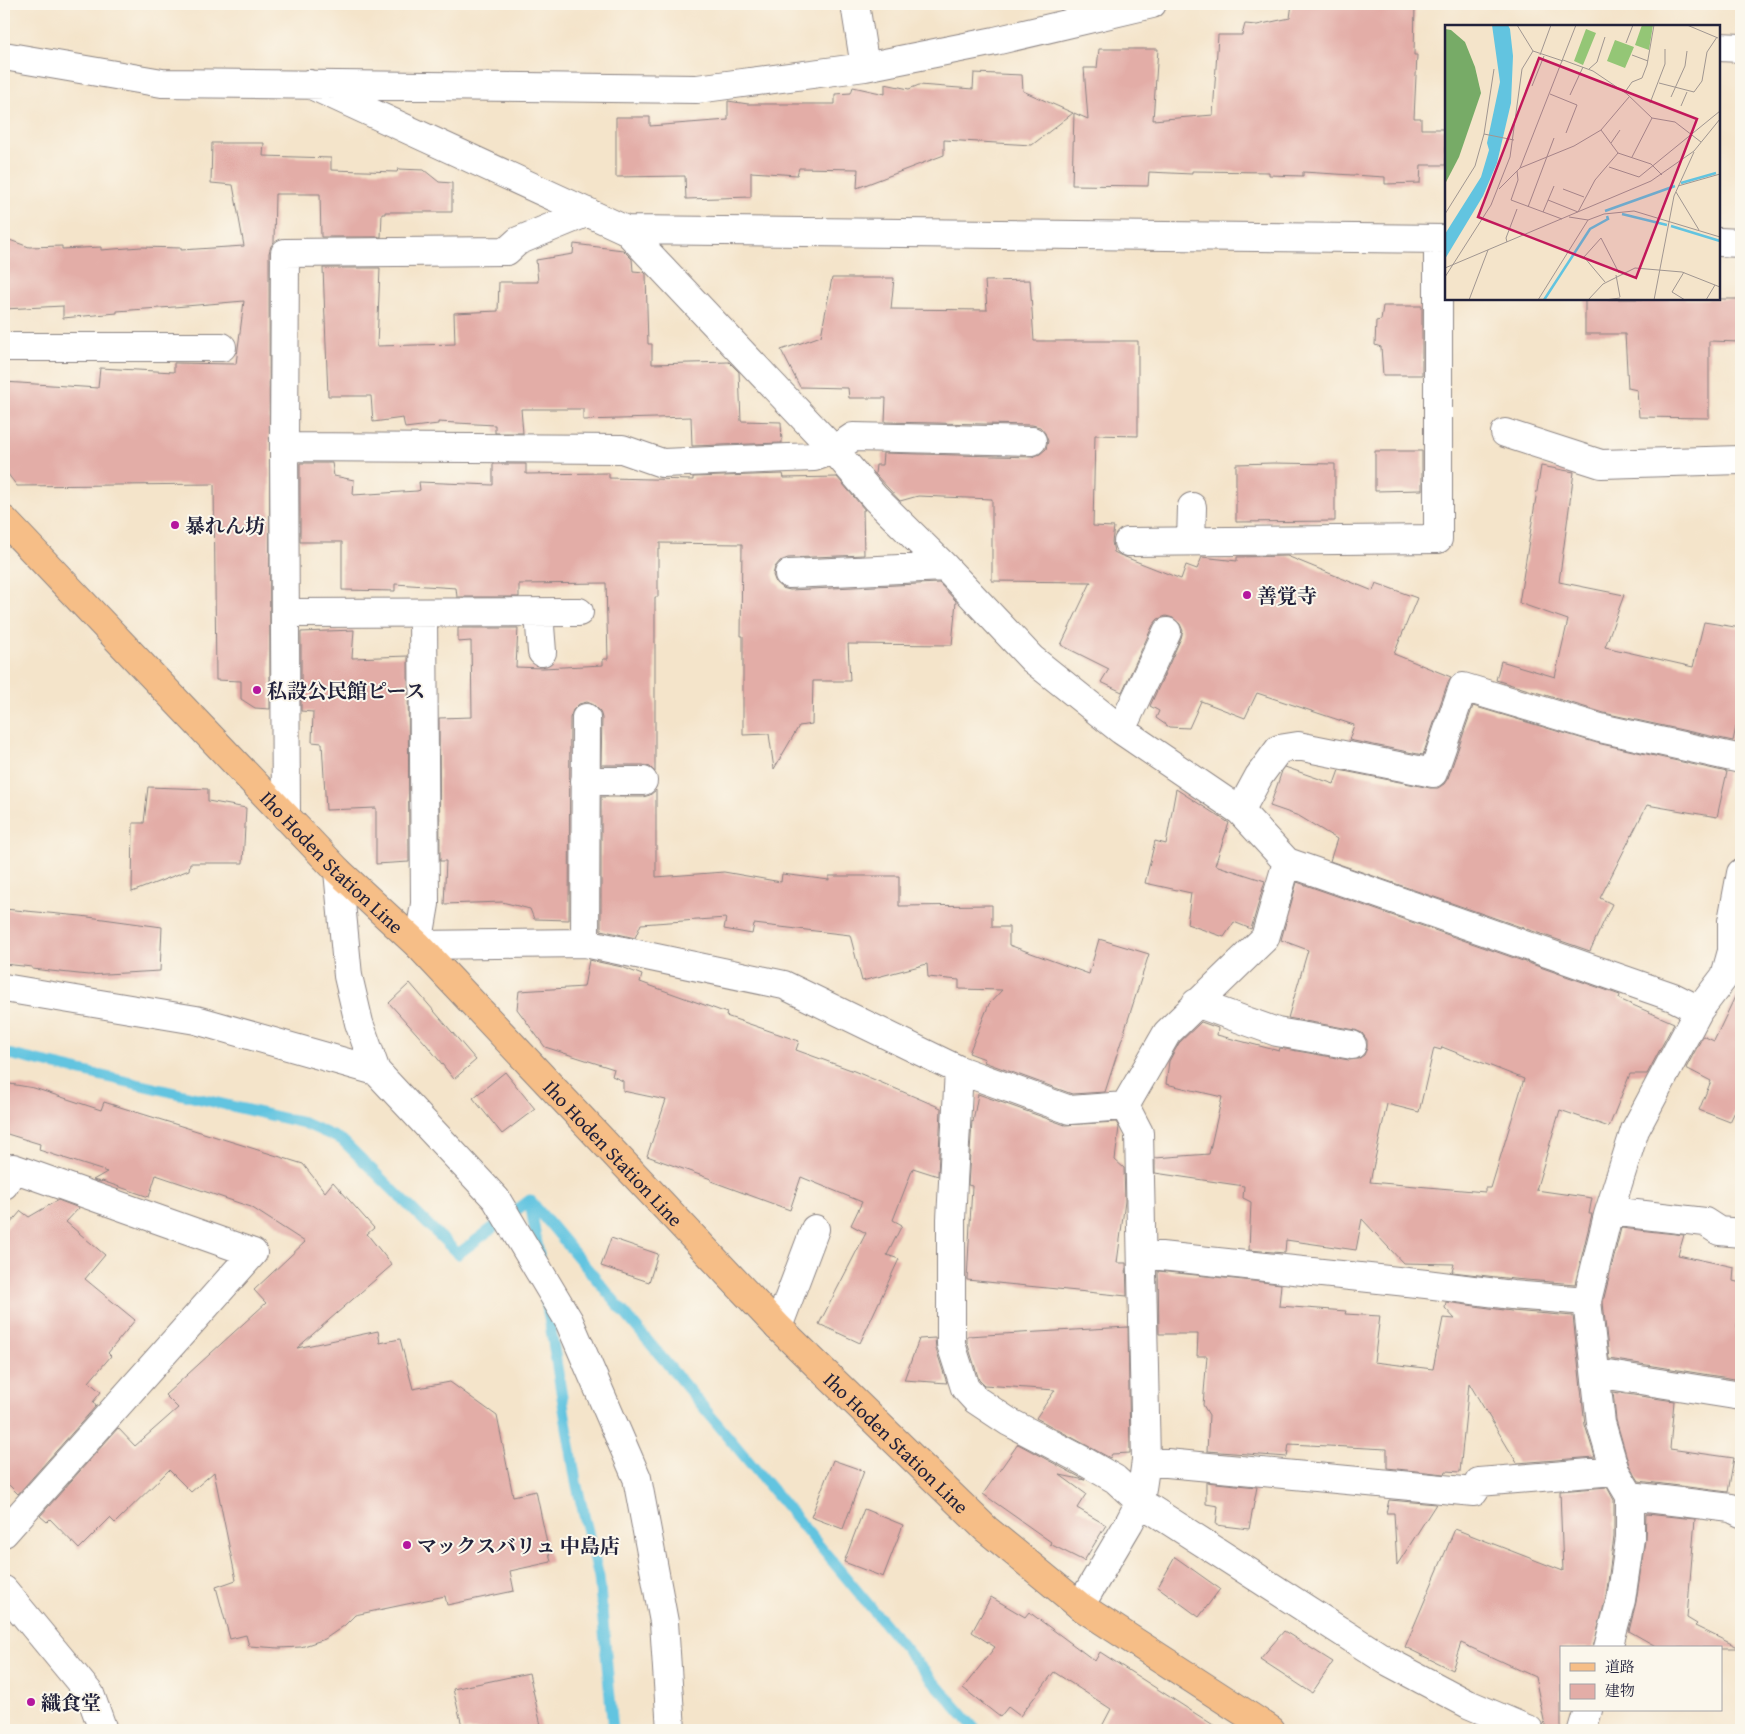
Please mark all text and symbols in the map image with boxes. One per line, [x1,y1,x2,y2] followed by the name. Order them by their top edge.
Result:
[1445,25,1720,300] inset map
[185,511,265,540] place label: 暴れん坊
[169,519,181,531] marker: 暴れん坊
[1257,581,1317,610] place label: 善覚寺
[1241,589,1253,601] marker: 善覚寺
[267,676,425,705] place label: 私設公民館ピース
[251,684,263,696] marker: 私設公民館ピース
[254,784,411,940] street label: Iho Hoden Station Line
[537,1073,690,1233] street label: Iho Hoden Station Line
[818,1365,976,1520] street label: Iho Hoden Station Line
[417,1531,620,1560] place label: マックスバリュ 中島店
[401,1539,413,1551] marker: マックスバリュ 中島店
[1560,1646,1722,1712] legend
[1605,1656,1635,1677] text: 道路
[1605,1680,1635,1701] text: 建物
[41,1688,101,1717] place label: 織食堂
[25,1696,37,1708] marker: 織食堂

